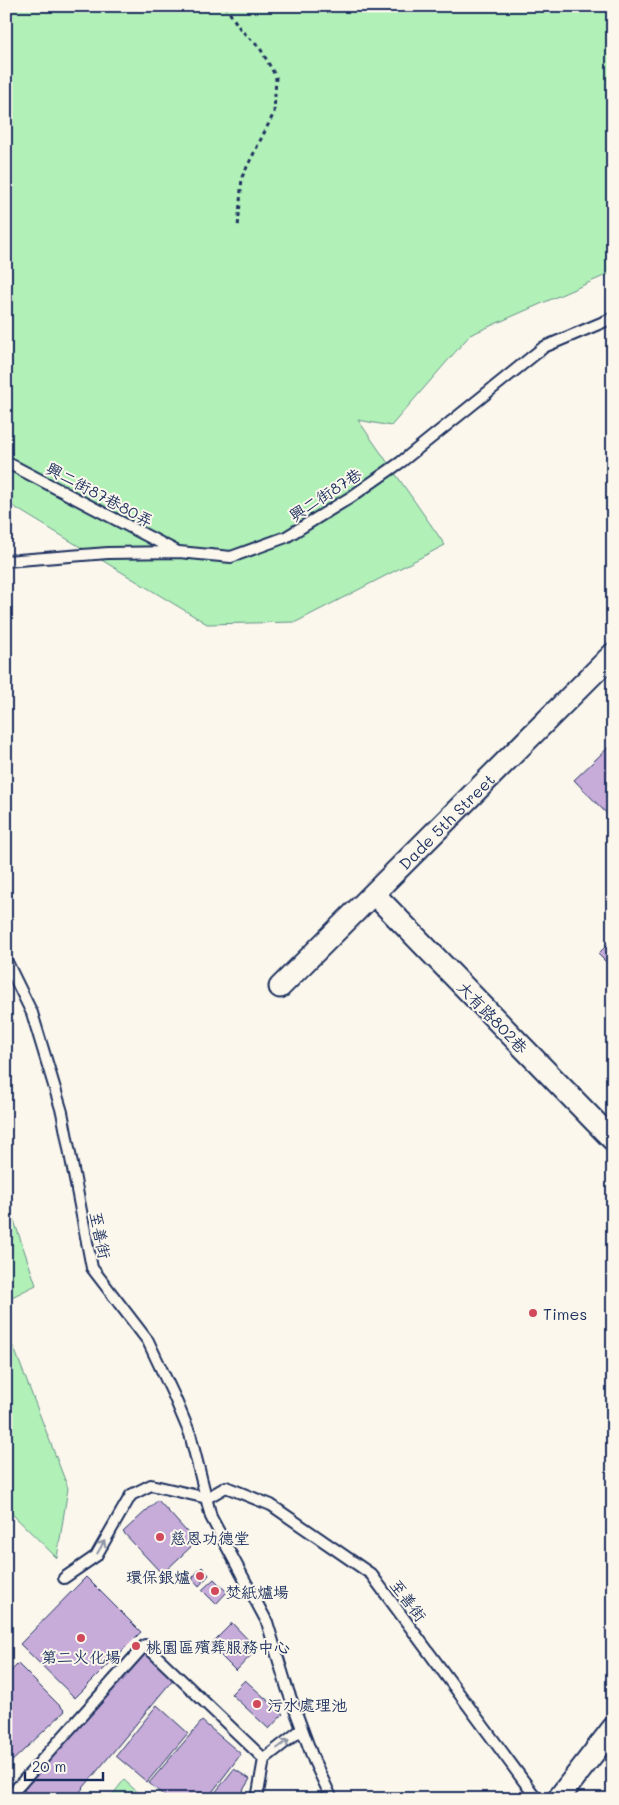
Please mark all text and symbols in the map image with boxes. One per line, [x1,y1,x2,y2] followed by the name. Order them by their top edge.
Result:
[43,457,157,531] street label: 興二街87巷80弄
[285,463,365,525] street label: 興二街87巷
[394,768,499,873] street label: Dade 5th Street
[453,976,533,1058] street label: 大有路802巷
[86,1209,116,1261] street label: 至善街
[543,1303,587,1324] place label: Times
[527,1307,539,1319] marker: Times
[170,1527,250,1548] place label: 慈恩功德堂
[154,1531,166,1543] marker: 慈恩功德堂
[97,1541,107,1555] one-way arrow
[126,1566,190,1587] place label: 環保銀爐
[194,1570,206,1582] marker: 環保銀爐
[386,1575,432,1625] street label: 至善街
[225,1581,289,1602] place label: 焚紙爐場
[209,1585,221,1597] marker: 焚紙爐場
[75,1632,87,1644] marker: 第二火化場
[146,1636,290,1657] place label: 桃園區殯葬服務中心
[130,1640,142,1652] marker: 桃園區殯葬服務中心
[41,1646,121,1667] place label: 第二火化場
[267,1694,347,1715] place label: 污水處理池
[251,1698,263,1710] marker: 污水處理池
[276,1739,290,1749] one-way arrow
[25,1750,102,1782] scale bar
[32,1756,66,1776] text: 20 m

